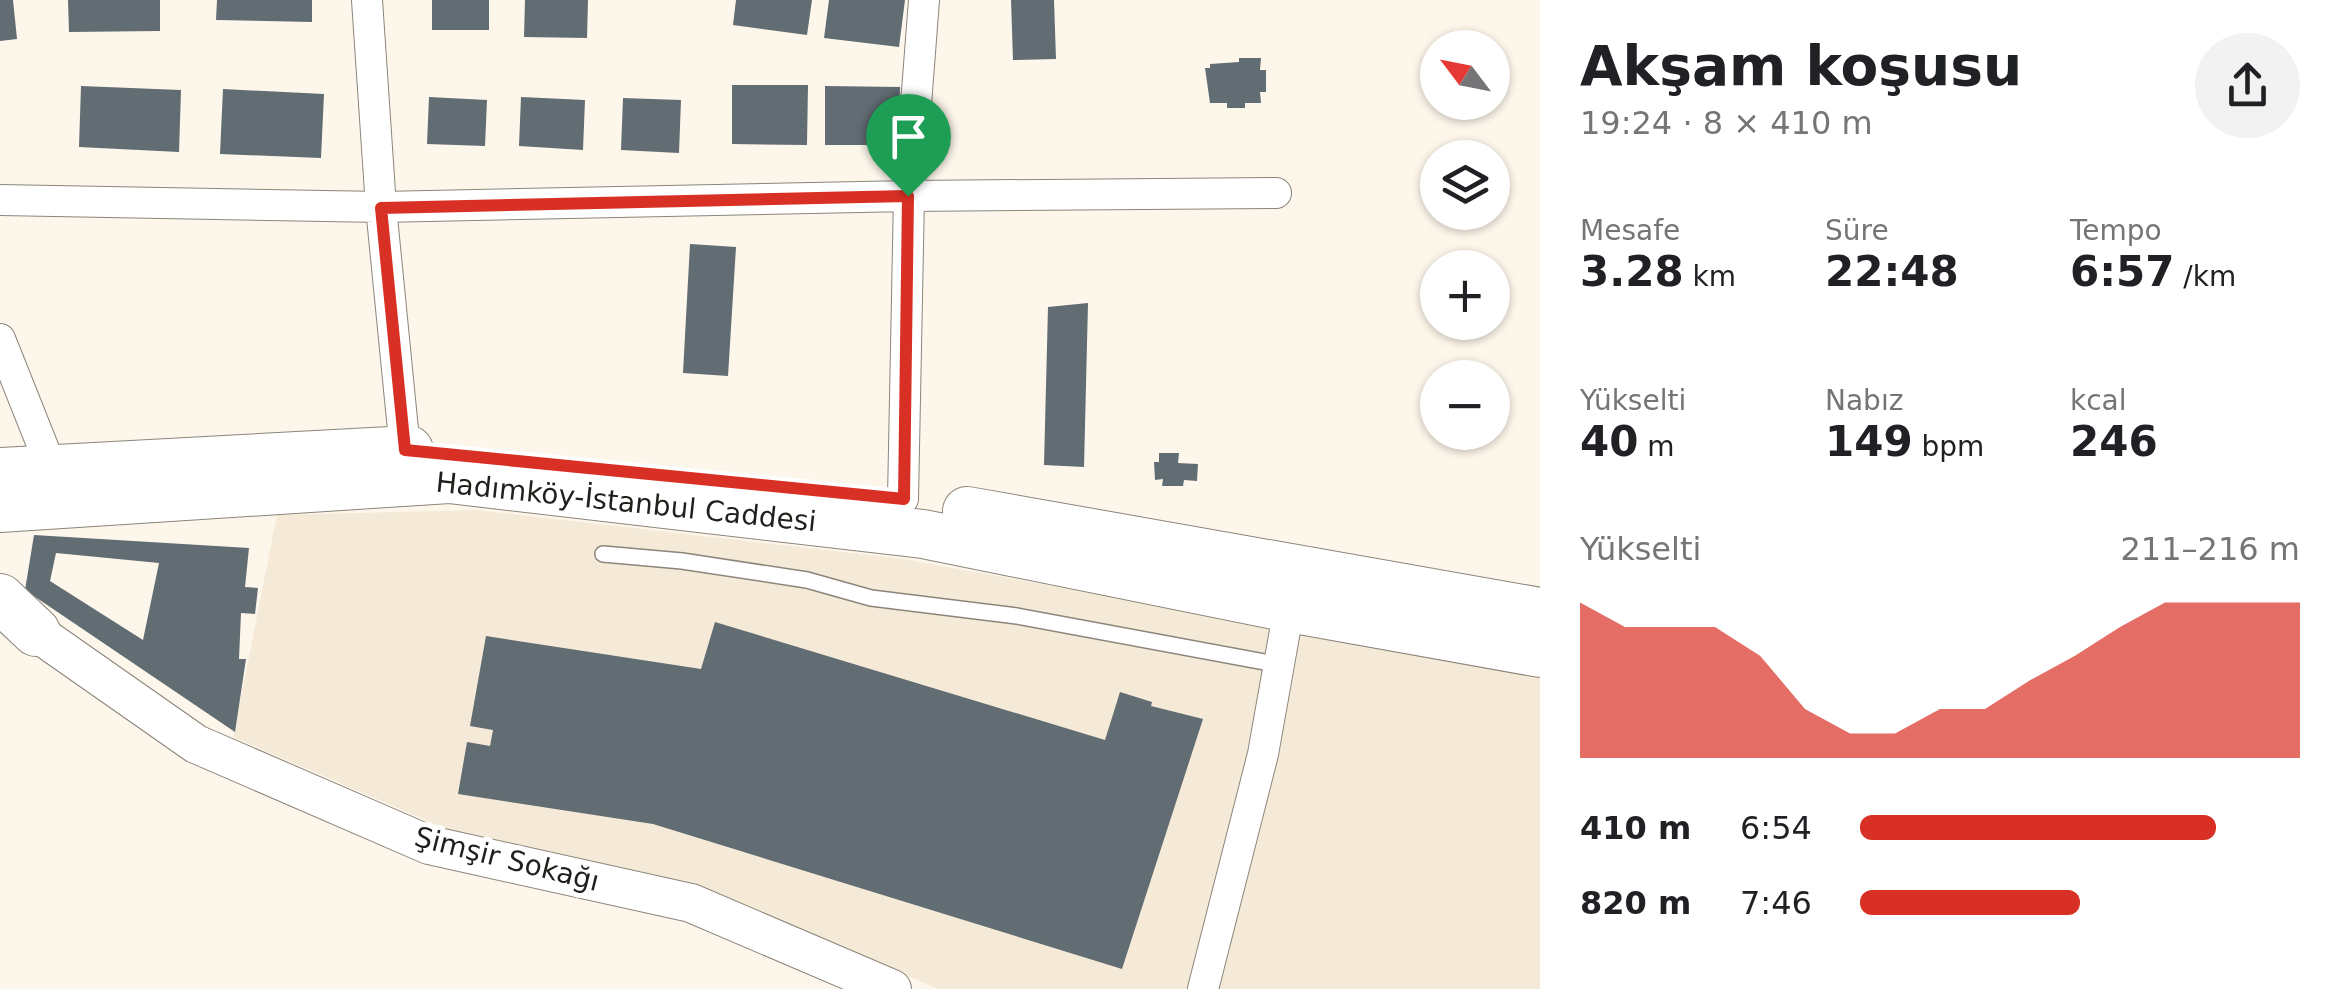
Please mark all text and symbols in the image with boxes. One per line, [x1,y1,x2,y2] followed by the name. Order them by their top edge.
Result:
[1420,30,1510,120] north arrow
[1420,30,1510,450] map controls
[2195,33,2300,138] button: share
[1580,34,2022,98] text: Akşam koşusu
[866,94,951,197] pin
[1580,104,1873,142] text: 19:24 · 8 × 410 m
[881,109,936,164] icon: arrive
[1420,140,1510,230] button: layers
[1580,214,1680,247] text: Mesafe
[1825,214,1889,247] text: Süre
[2070,214,2162,247] text: Tempo
[1580,247,1684,296] text: 3.28
[1825,247,1959,296] text: 22:48
[2070,247,2174,296] text: 6:57
[1420,250,1510,340] button: +
[1684,260,1736,293] text: km
[2174,260,2236,293] text: /km
[1420,360,1510,450] button: −
[1580,384,1686,417] text: Yükselti
[1825,384,1903,417] text: Nabız
[2070,384,2127,417] text: kcal
[1580,417,1638,466] text: 40
[1825,417,1913,466] text: 149
[2070,417,2158,466] text: 246
[1638,430,1675,463] text: m
[1913,430,1984,463] text: bpm
[434,466,818,538] street label: Hadımköy-İstanbul Caddesi
[1580,530,1701,568] text: Yükselti
[2121,530,2300,568] text: 211–216 m
[1580,809,1691,847] text: 410 m
[1740,809,1812,847] text: 6:54
[411,820,603,898] street label: Şimşir Sokağı
[1580,884,1691,922] text: 820 m
[1740,884,1812,922] text: 7:46

